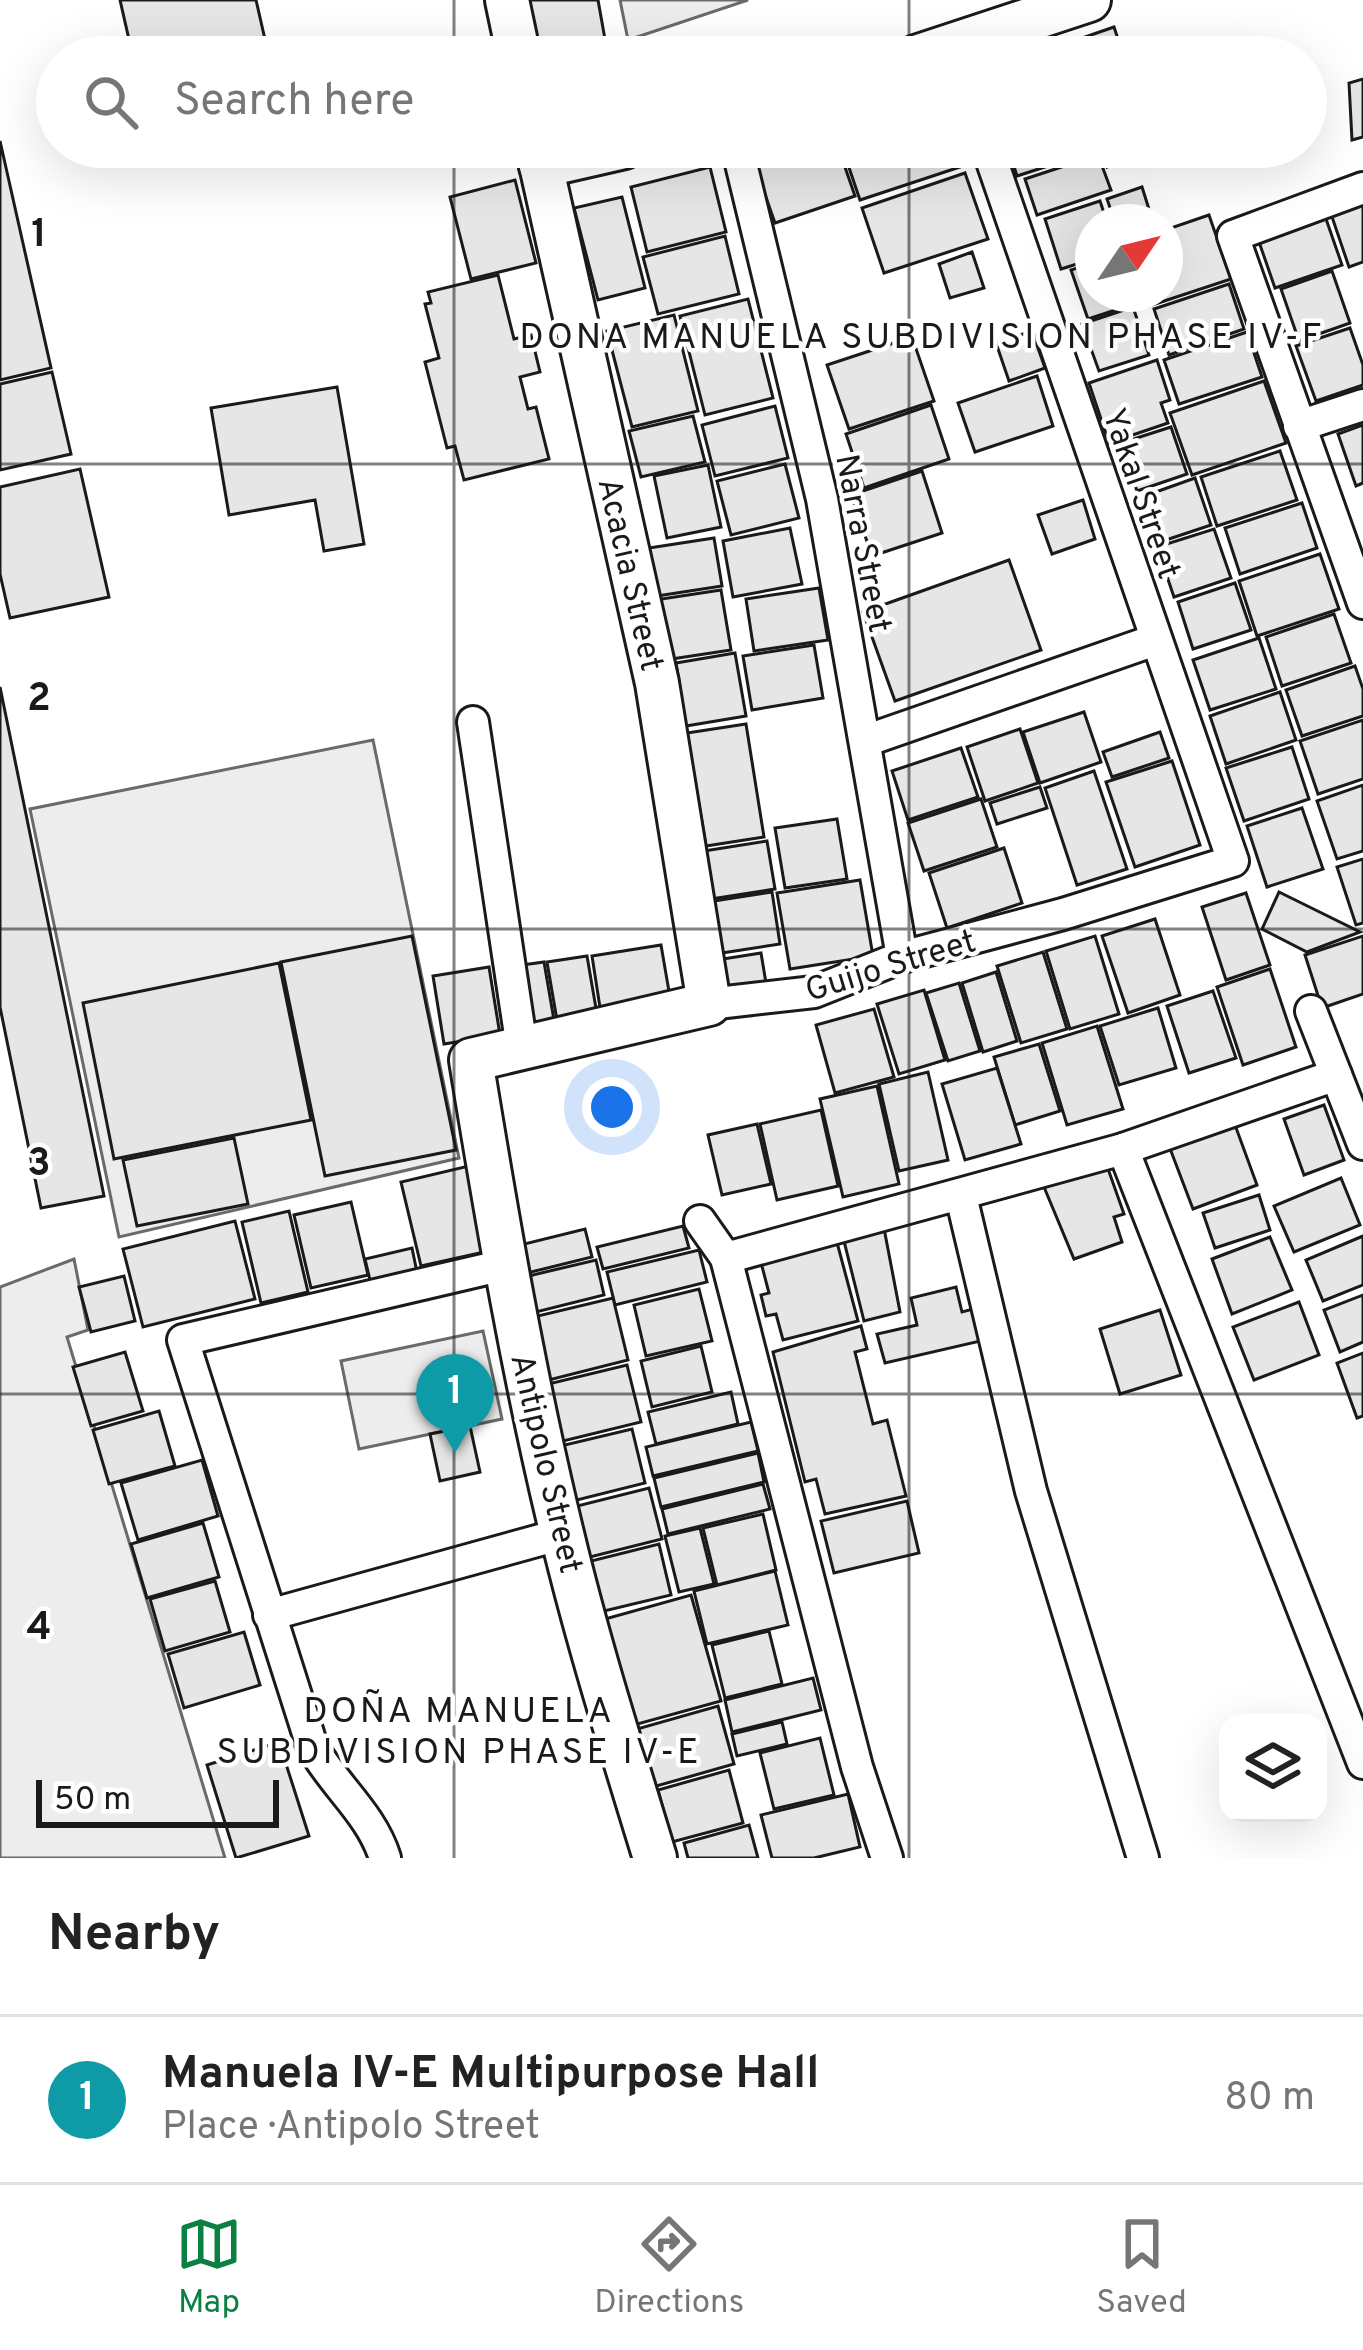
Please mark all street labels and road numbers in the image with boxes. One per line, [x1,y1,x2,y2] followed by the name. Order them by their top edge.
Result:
[1090,404,1188,585] street label: Yakal Street
[823,451,899,637] street label: Narra Street
[585,474,671,676] street label: Acacia Street
[801,922,981,1014] street label: Guijo Street
[498,1350,590,1578] street label: Antipolo Street

